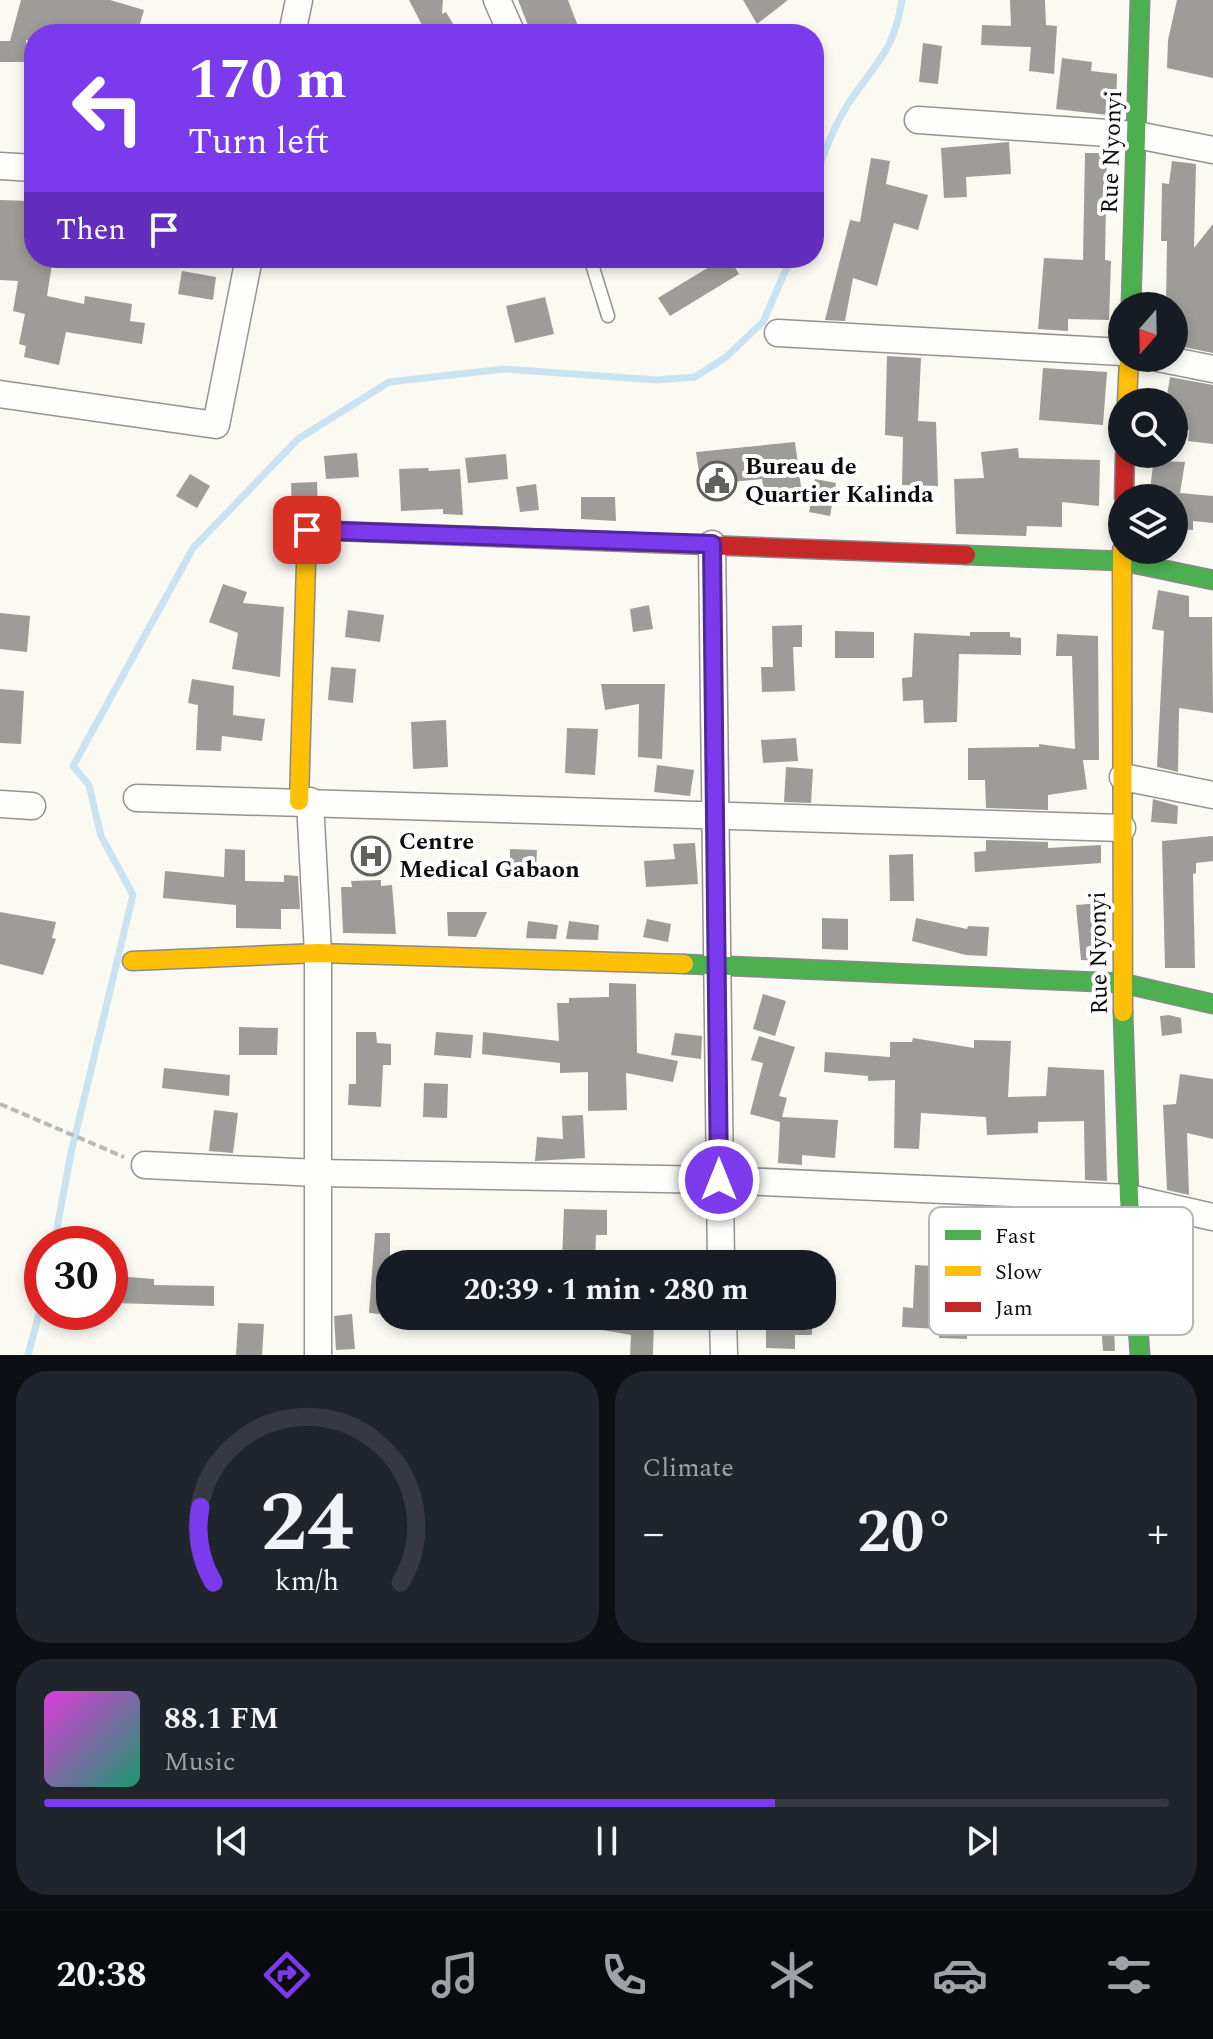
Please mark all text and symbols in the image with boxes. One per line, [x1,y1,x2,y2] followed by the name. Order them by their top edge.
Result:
[188,38,347,123] text: 170 m
[56,56,160,160] icon: left
[1092,90,1132,214] street label: Rue Nyonyi
[188,115,329,170] text: Turn left
[56,207,126,253] text: Then
[142,208,186,252] icon: arrive
[1108,292,1188,372] north arrow
[1108,292,1188,564] map controls
[1108,388,1188,468] button: search
[745,449,934,513] place label: Bureau de Quartier Kalinda
[696,460,738,502] public building icon: Bureau de Quartier Kalinda
[1108,484,1188,564] button: layers
[273,496,341,564] pin
[285,508,329,552] icon: arrive
[399,824,580,888] place label: Centre Medical Gabaon
[350,835,392,877] hospital icon: Centre Medical Gabaon
[1080,891,1118,1015] street label: Rue Nyonyi
[677,1138,761,1222] position arrow
[929,1207,1193,1335] legend
[995,1220,1036,1253] text: Fast
[24,1226,128,1330] speed limit sign: 30
[995,1256,1043,1289] text: Slow
[463,1267,749,1313] text: 20:39 · 1 min · 280 m
[995,1292,1033,1325] text: Jam
[643,1448,734,1488] text: Climate
[261,1461,354,1588] text: 24
[857,1487,954,1579] text: 20°
[643,1500,665,1567] text: −
[1147,1500,1169,1567] text: +
[275,1560,339,1603] text: km/h
[164,1696,279,1742] text: 88.1 FM
[164,1742,235,1782] text: Music
[210,1819,254,1863] icon: previous
[585,1819,629,1863] icon: pause
[960,1819,1004,1863] icon: next
[259,1947,315,2003] icon: directions
[427,1947,483,2003] icon: music
[596,1947,652,2003] icon: phone
[764,1947,820,2003] icon: climate
[932,1947,988,2003] icon: car
[1101,1947,1157,2003] icon: filters
[56,1948,147,2003] text: 20:38

